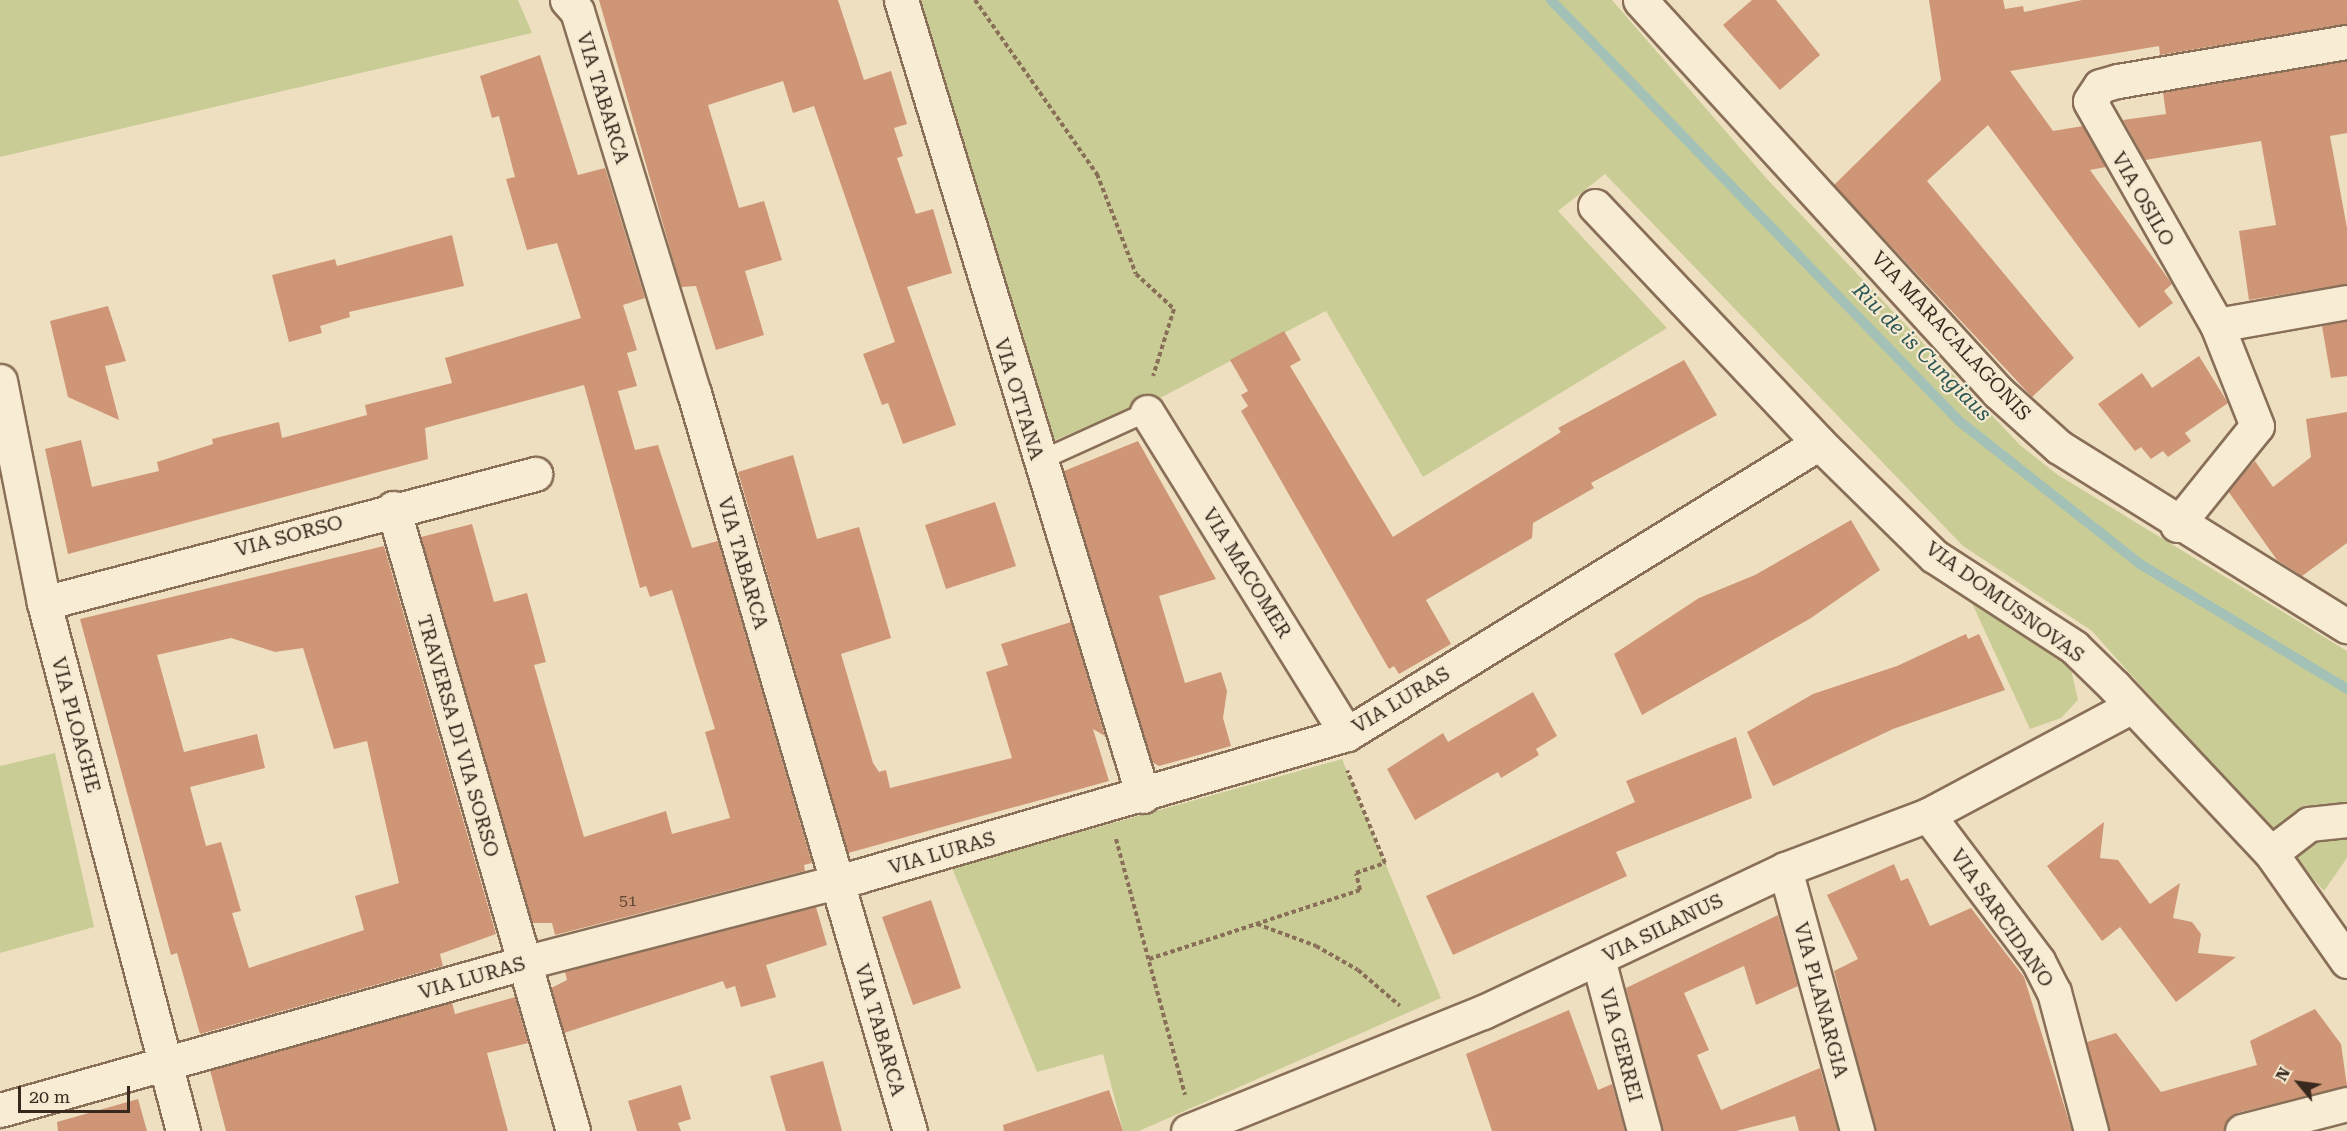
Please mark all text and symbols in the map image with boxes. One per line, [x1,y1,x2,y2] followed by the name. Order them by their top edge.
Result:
[572,29,634,167] street label: VIA TABARCA
[2106,148,2180,250] street label: VIA OSILO
[1866,246,2036,426] street label: VIA MARACALAGONIS
[1848,278,1996,426] water label: Riu de is Cungiaus
[989,335,1049,463] street label: VIA OTTANA
[713,494,773,632] street label: VIA TABARCA
[1197,503,1297,643] street label: VIA MACOMER
[232,510,346,562] street label: VIA SORSO
[1921,536,2089,668] street label: VIA DOMUSNOVAS
[412,612,504,860] street label: TRAVERSA DI VIA SORSO
[46,654,106,796] street label: VIA PLOAGHE
[1348,661,1454,739] street label: VIA LURAS
[886,826,998,880] street label: VIA LURAS
[1945,844,2059,992] street label: VIA SARCIDANO
[1599,888,1727,968] street label: VIA SILANUS
[619,891,637,911] house number: 51
[1789,920,1853,1080] street label: VIA PLANARGIA
[416,951,528,1005] street label: VIA LURAS
[850,961,910,1099] street label: VIA TABARCA
[1594,985,1648,1105] street label: VIA GERREI
[2269,1053,2329,1113] north arrow
[2272,1064,2294,1084] text: N
[21,1074,134,1112] scale bar
[29,1086,70,1107] text: 20 m

